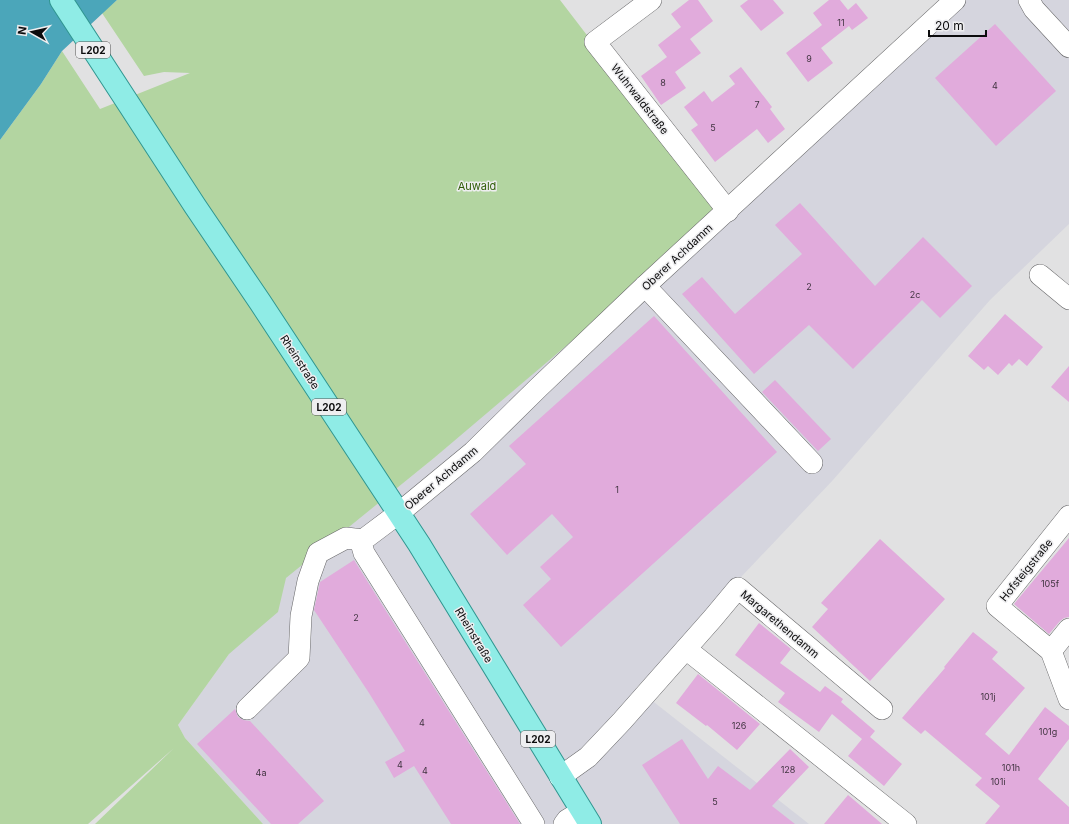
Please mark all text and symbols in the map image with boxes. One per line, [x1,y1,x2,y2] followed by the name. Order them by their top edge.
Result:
[12,12,52,52] north arrow
[929,12,986,38] scale bar
[837,17,845,28] house number: 11
[935,18,964,33] text: 20 m
[15,25,30,36] text: N
[76,42,110,58] road number: L202
[806,53,812,64] house number: 9
[608,61,672,137] street label: Wuhrwaldstraße
[660,77,666,88] house number: 8
[992,80,998,91] house number: 4
[754,99,760,110] house number: 7
[710,122,716,133] house number: 5
[458,179,496,193] park label: Auwald
[639,221,715,293] street label: Oberer Achdamm
[806,281,812,292] house number: 2
[910,289,920,300] house number: 2c
[277,332,323,392] street label: Rheinstraße
[312,399,346,415] road number: L202
[401,443,481,513] street label: Oberer Achdamm
[615,484,619,495] house number: 1
[996,536,1056,604] street label: Hofsteigstraße
[1041,578,1060,589] house number: 105f
[738,587,822,661] street label: Margarethendamm
[452,605,496,665] street label: Rheinstraße
[353,612,359,623] house number: 2
[980,691,996,702] house number: 101j
[419,717,425,728] house number: 4
[732,720,747,731] house number: 126
[1039,726,1057,737] house number: 101g
[521,731,555,747] road number: L202
[397,759,403,770] house number: 4
[1002,762,1020,773] house number: 101h
[781,764,796,775] house number: 128
[422,765,428,776] house number: 4
[256,767,266,778] house number: 4a
[990,776,1006,787] house number: 101i
[712,796,718,807] house number: 5

